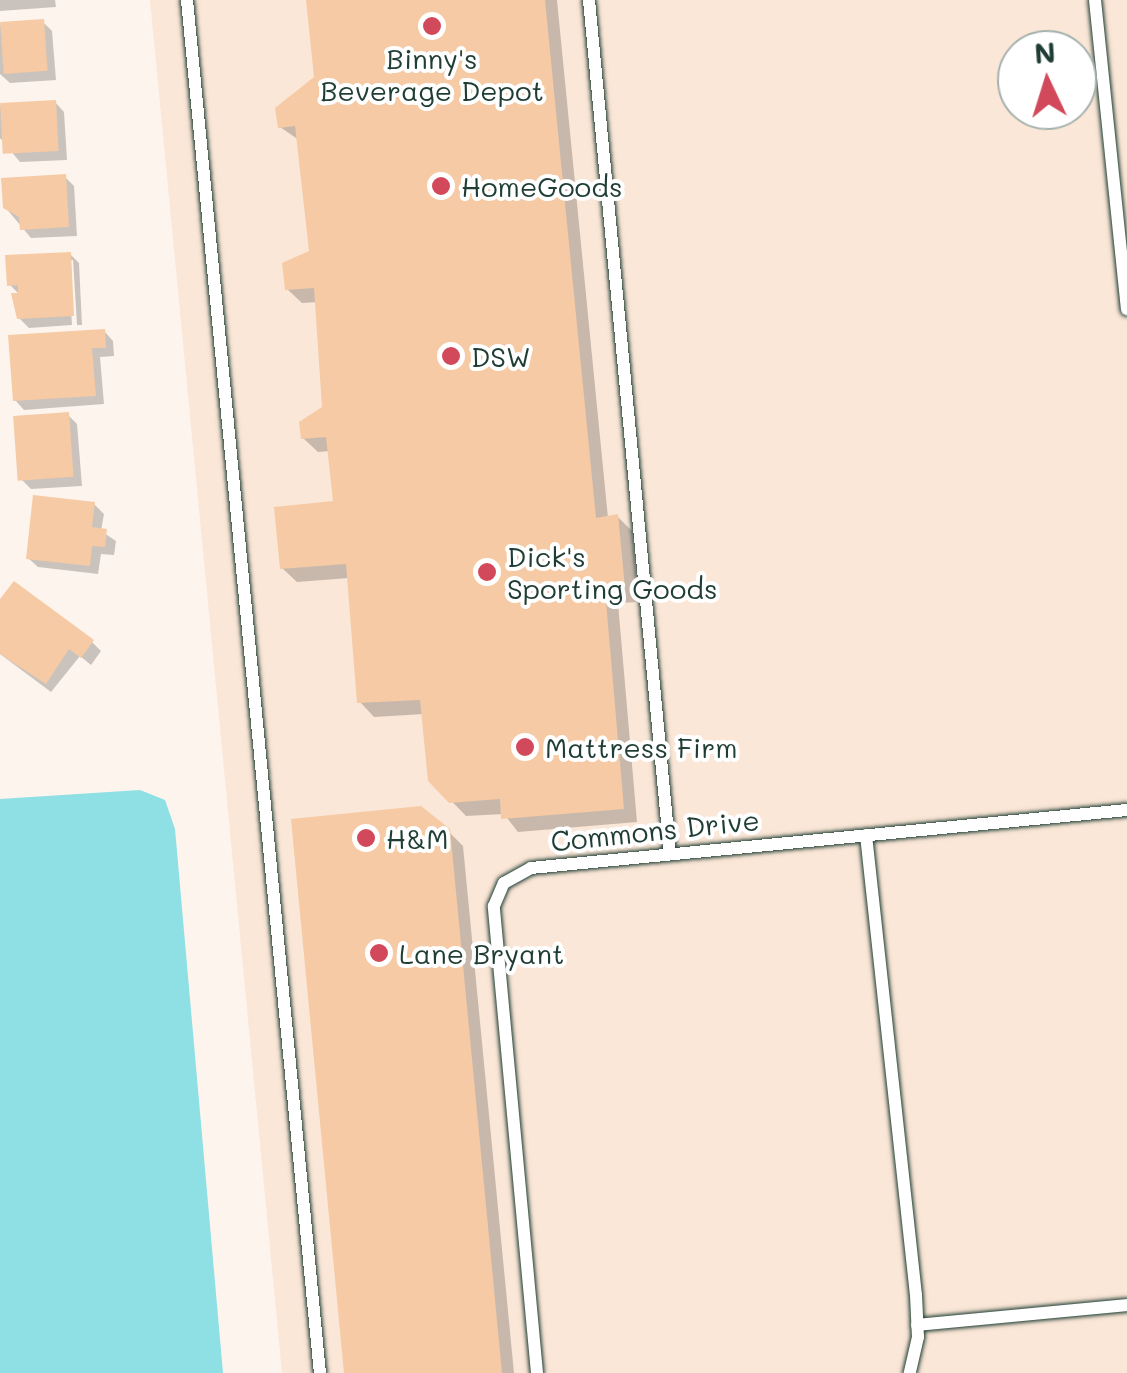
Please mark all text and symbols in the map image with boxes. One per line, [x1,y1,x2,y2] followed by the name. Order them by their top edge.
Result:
[421,15,443,37] marker: Binny's Beverage Depot
[997,30,1097,130] north arrow
[1033,33,1057,71] text: N
[320,41,544,107] place label: Binny's Beverage Depot
[461,169,623,203] place label: HomeGoods
[430,175,452,197] marker: HomeGoods
[471,339,531,373] place label: DSW
[440,345,462,367] marker: DSW
[507,539,718,605] place label: Dick's Sporting Goods
[476,561,498,583] marker: Dick's Sporting Goods
[545,730,738,764] place label: Mattress Firm
[514,736,536,758] marker: Mattress Firm
[549,802,761,858] street label: Commons Drive
[386,821,448,855] place label: H&M
[355,827,377,849] marker: H&M
[399,936,564,970] place label: Lane Bryant
[368,942,390,964] marker: Lane Bryant

